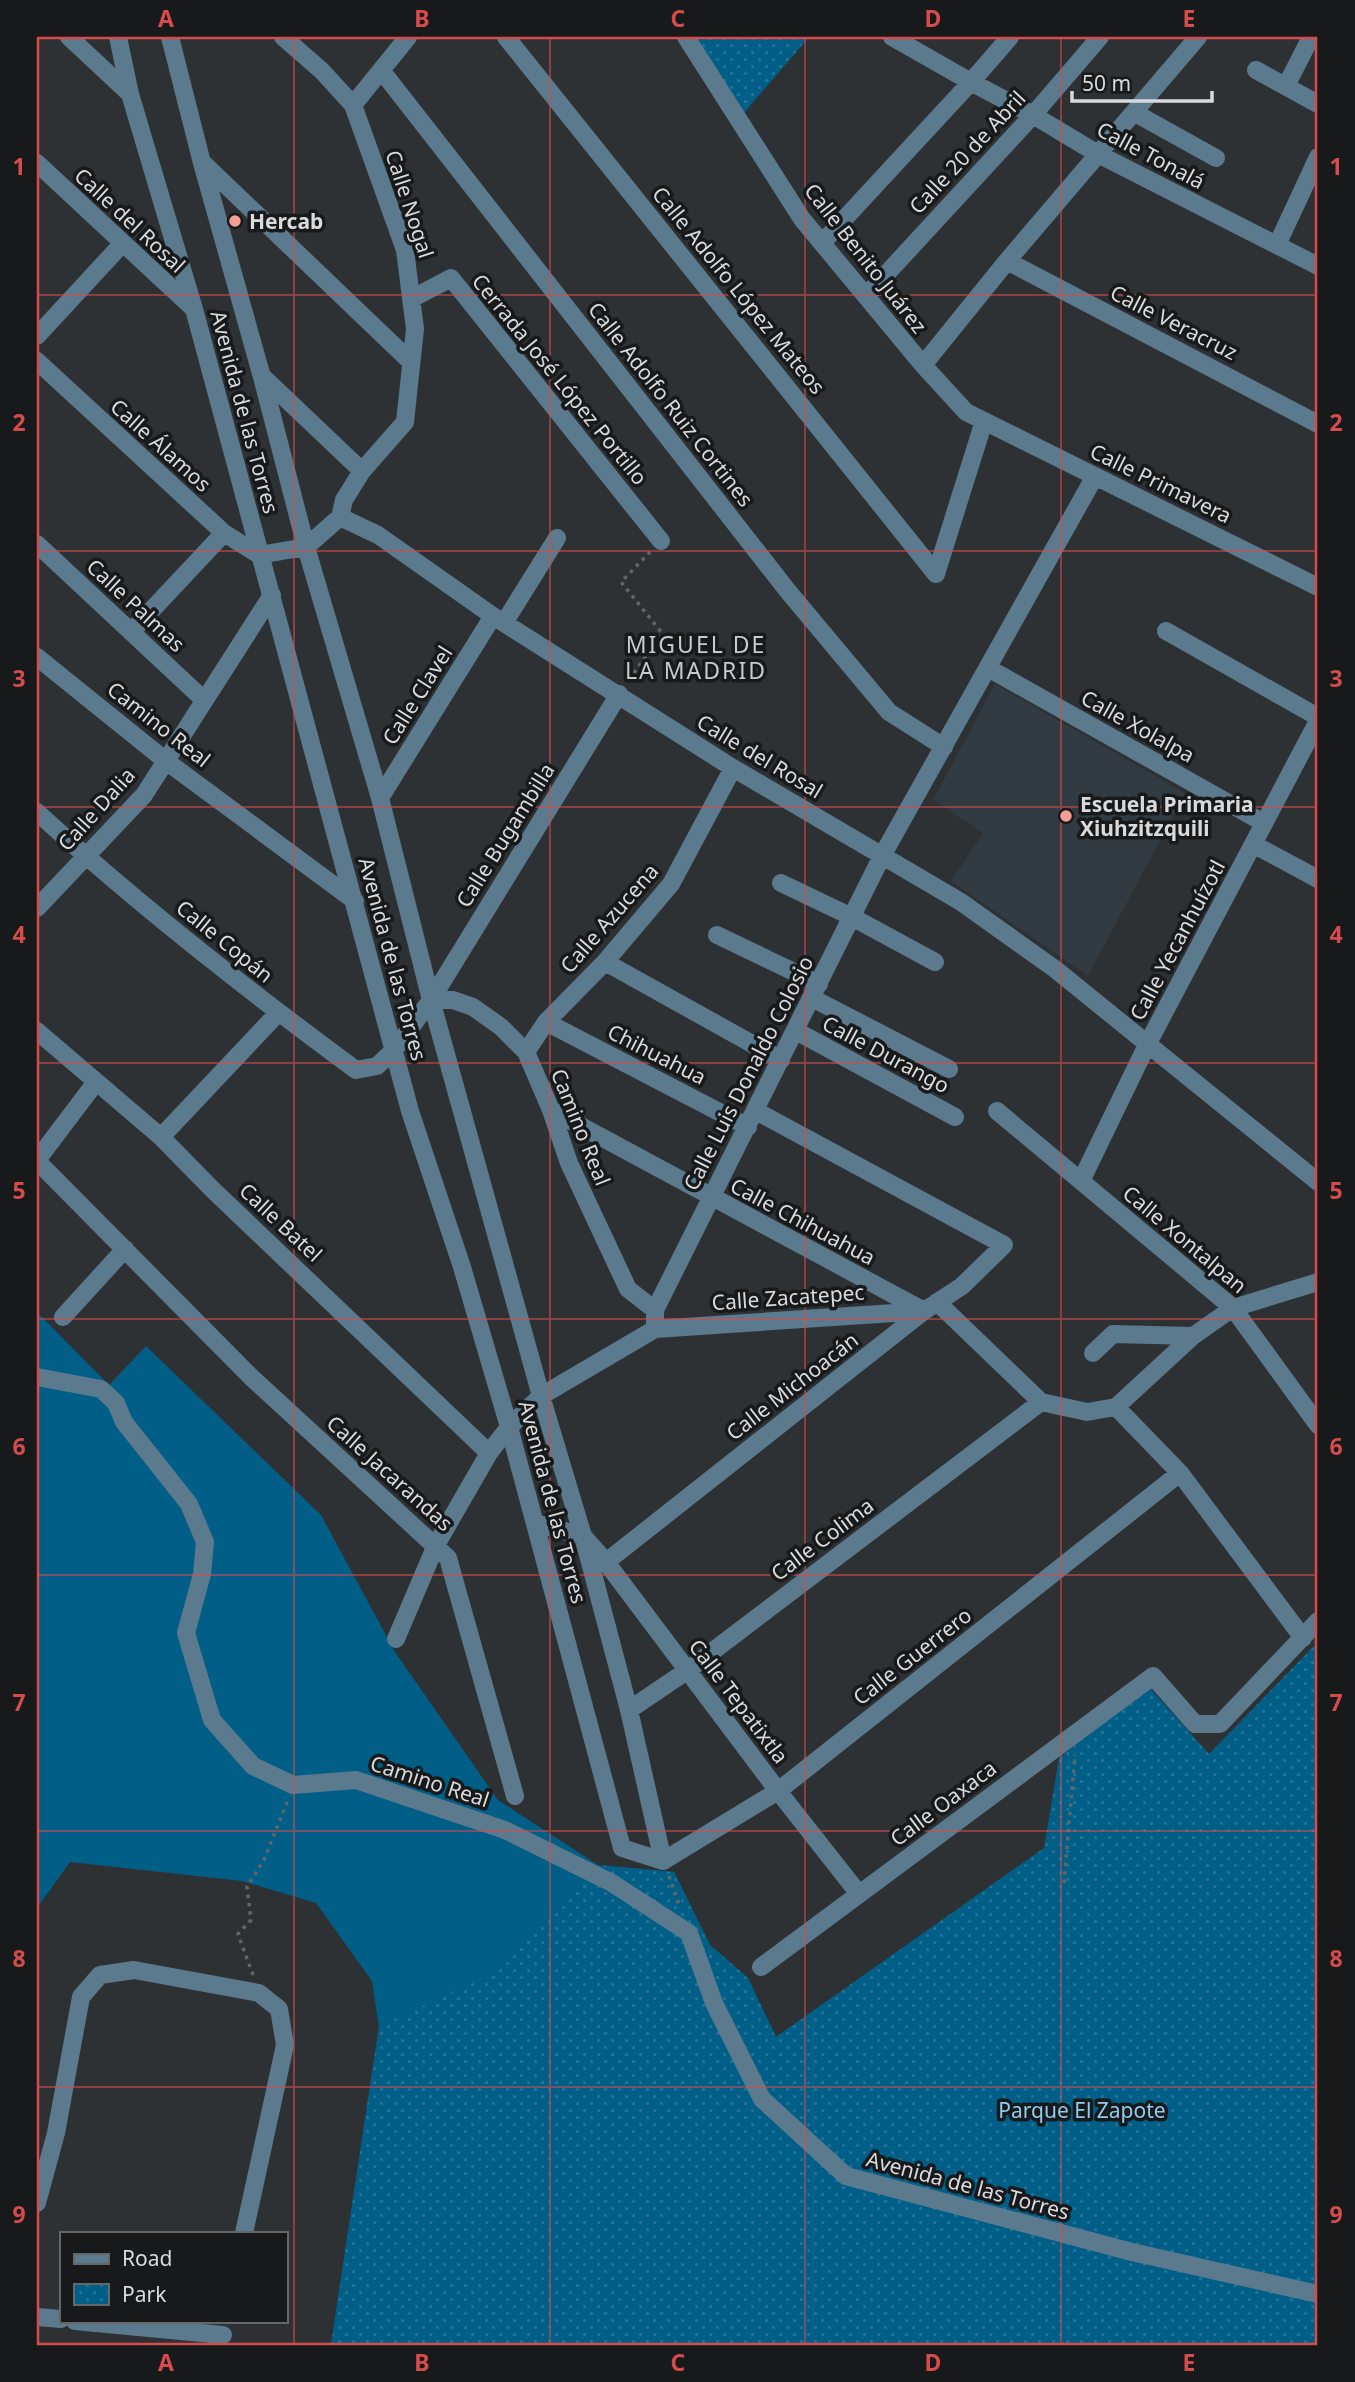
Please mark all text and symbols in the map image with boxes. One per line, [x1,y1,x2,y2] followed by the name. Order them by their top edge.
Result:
[158,2,174,34] text: A
[414,2,430,34] text: B
[671,2,686,34] text: C
[925,2,941,34] text: D
[1183,2,1195,34] text: E
[1072,60,1212,104] scale bar
[1082,69,1131,97] text: 50 m
[903,84,1031,220] street label: Calle 20 de Abril
[1092,115,1210,195] street label: Calle Tonalá
[379,146,441,262] street label: Calle Nogal
[12,150,26,182] text: 1
[1329,150,1343,182] text: 1
[69,161,191,279] street label: Calle del Rosal
[799,177,933,339] street label: Calle Benito Juárez
[646,180,832,400] street label: Calle Adolfo López Mateos
[249,207,323,235] place label: Hercab
[227,213,243,229] marker: Hercab
[466,268,654,490] street label: Cerrada José López Portillo
[1106,278,1242,366] street label: Calle Veracruz
[582,296,760,512] street label: Calle Adolfo Ruiz Cortines
[204,307,286,517] street label: Avenida de las Torres
[105,392,217,498] street label: Calle Álamos
[12,406,26,438] text: 2
[1329,406,1343,438] text: 2
[1086,437,1236,529] street label: Calle Primavera
[81,552,191,658] street label: Calle Palmas
[625,628,767,686] district label: MIGUEL DE LA MADRID
[376,640,458,750] street label: Calle Clavel
[12,662,26,694] text: 3
[1329,662,1343,694] text: 3
[102,675,216,773] street label: Camino Real
[1076,683,1200,769] street label: Calle Xolalpa
[692,707,828,805] street label: Calle del Rosal
[449,758,561,912] street label: Calle Bugambilla
[51,761,141,857] street label: Calle Dalia
[1080,790,1254,842] place label: Escuela Primaria Xiuhzitzquili
[1058,808,1074,824] marker: Escuela Primaria Xiuhzitzquili
[352,854,434,1064] street label: Avenida de las Torres
[1123,855,1231,1025] street label: Calle Yecanhuízotl
[554,857,664,979] street label: Calle Azucena
[171,893,279,989] street label: Calle Copán
[12,918,26,950] text: 4
[1329,918,1343,950] text: 4
[677,951,819,1195] street label: Calle Luis Donaldo Colosio
[818,1009,954,1099] street label: Calle Durango
[603,1017,711,1091] street label: Chihuahua
[545,1065,617,1189] street label: Camino Real
[726,1171,880,1271] street label: Calle Chihuahua
[12,1174,26,1206] text: 5
[1329,1174,1343,1206] text: 5
[234,1176,328,1268] street label: Calle Batel
[1117,1179,1253,1299] street label: Calle Xontalpan
[711,1278,865,1316] street label: Calle Zacatepec
[720,1326,864,1446] street label: Calle Michoacán
[512,1397,594,1607] street label: Avenida de las Torres
[321,1409,459,1537] street label: Calle Jacarandas
[12,1430,26,1462] text: 6
[1329,1430,1343,1462] text: 6
[765,1491,879,1587] street label: Calle Colima
[847,1601,977,1711] street label: Calle Guerrero
[683,1633,795,1769] street label: Calle Tepatixtla
[12,1686,26,1718] text: 7
[1329,1686,1343,1718] text: 7
[367,1749,493,1813] street label: Camino Real
[884,1754,1002,1852] street label: Calle Oaxaca
[12,1942,26,1974] text: 8
[1329,1942,1343,1974] text: 8
[998,2096,1166,2124] park label: Parque El Zapote
[863,2144,1073,2226] street label: Avenida de las Torres
[12,2198,26,2230] text: 9
[1329,2198,1343,2230] text: 9
[60,2232,287,2322] legend
[122,2244,172,2272] text: Road
[122,2280,167,2308] text: Park
[158,2346,174,2378] text: A
[414,2346,430,2378] text: B
[671,2346,686,2378] text: C
[925,2346,941,2378] text: D
[1183,2346,1195,2378] text: E

